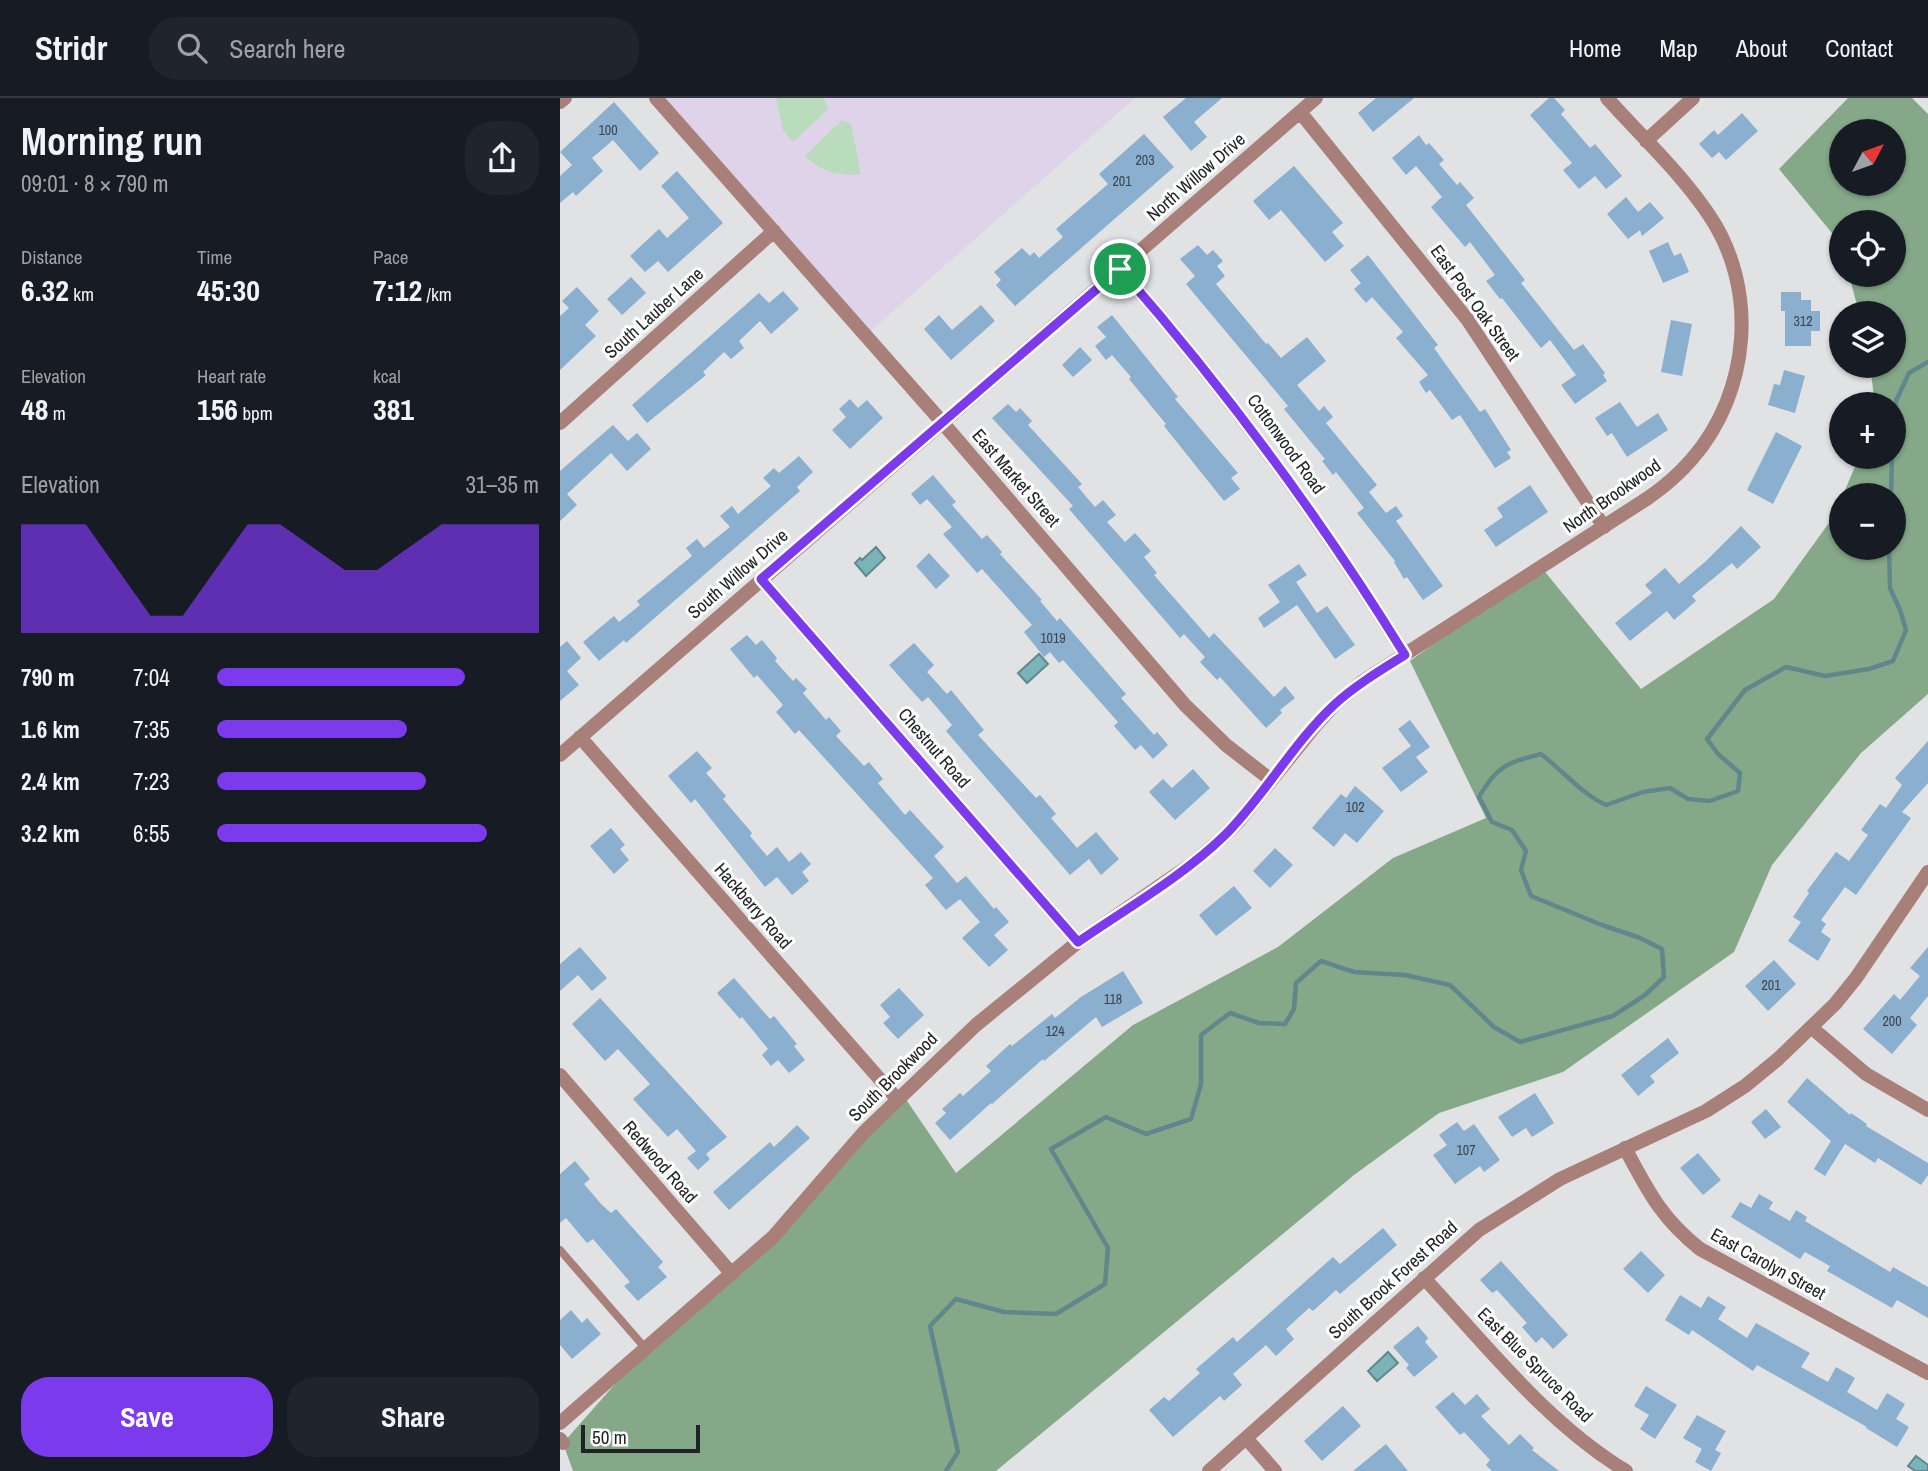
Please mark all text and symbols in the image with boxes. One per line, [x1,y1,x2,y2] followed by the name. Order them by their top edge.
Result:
[149,17,639,80] search box
[35,26,107,70] text: Stridr
[173,29,211,67] icon: search
[229,31,345,66] text: Search here
[1569,32,1621,64] text: Home
[1659,32,1698,64] text: Map
[1736,32,1787,64] text: About
[1825,32,1893,64] text: Contact
[21,116,203,167] text: Morning run
[1829,119,1906,196] north arrow
[1829,119,1906,560] map controls
[465,121,539,195] button: share
[598,121,618,139] house number: 100
[1141,127,1250,226] street label: North Willow Drive
[1135,151,1155,169] house number: 203
[21,168,168,199] text: 09:01 · 8 × 790 m
[1112,172,1132,190] house number: 201
[1829,210,1906,287] button: locate
[1090,239,1150,299] pin
[1425,240,1526,366] street label: East Post Oak Street
[21,244,82,270] text: Distance
[197,244,232,270] text: Time
[373,244,409,270] text: Pace
[1101,250,1139,288] icon: arrive
[599,261,709,364] street label: South Lauber Lane
[21,270,69,310] text: 6.32
[197,270,260,310] text: 45:30
[373,270,422,310] text: 7:12
[69,281,94,307] text: km
[422,281,452,307] text: /km
[1829,301,1906,378] button: layers
[1793,312,1813,330] house number: 312
[21,363,86,389] text: Elevation
[197,363,266,389] text: Heart rate
[373,363,401,389] text: kcal
[21,389,48,429] text: 48
[197,389,238,429] text: 156
[373,389,414,429] text: 381
[1242,389,1331,499] street label: Cottonwood Road
[1829,392,1906,469] button: +
[48,400,66,426] text: m
[238,400,273,426] text: bpm
[967,423,1066,532] street label: East Market Street
[1558,453,1666,539] street label: North Brookwood
[21,469,100,500] text: Elevation
[466,469,539,500] text: 31–35 m
[1829,483,1906,560] button: −
[682,523,793,624] street label: South Willow Drive
[1040,629,1066,647] house number: 1019
[21,662,74,693] text: 790 m
[133,662,170,693] text: 7:04
[893,702,976,793] street label: Chestnut Road
[21,714,80,745] text: 1.6 km
[133,714,170,745] text: 7:35
[21,766,80,797] text: 2.4 km
[133,766,170,797] text: 7:23
[1345,798,1365,816] house number: 102
[21,818,80,849] text: 3.2 km
[133,818,170,849] text: 6:55
[709,857,798,954] street label: Hackberry Road
[1761,976,1781,994] house number: 201
[1104,990,1122,1008] house number: 118
[1882,1012,1902,1030] house number: 200
[1045,1022,1065,1040] house number: 124
[843,1027,943,1127] street label: South Brookwood
[618,1115,703,1208] street label: Redwood Road
[1456,1141,1476,1159] house number: 107
[1323,1215,1463,1344] street label: South Brook Forest Road
[1706,1222,1830,1306] street label: East Carolyn Street
[1472,1302,1598,1428] street label: East Blue Spruce Road
[21,1377,273,1457] button: Save
[287,1377,539,1457] button: Share
[581,1422,700,1454] scale bar
[592,1424,627,1450] text: 50 m

